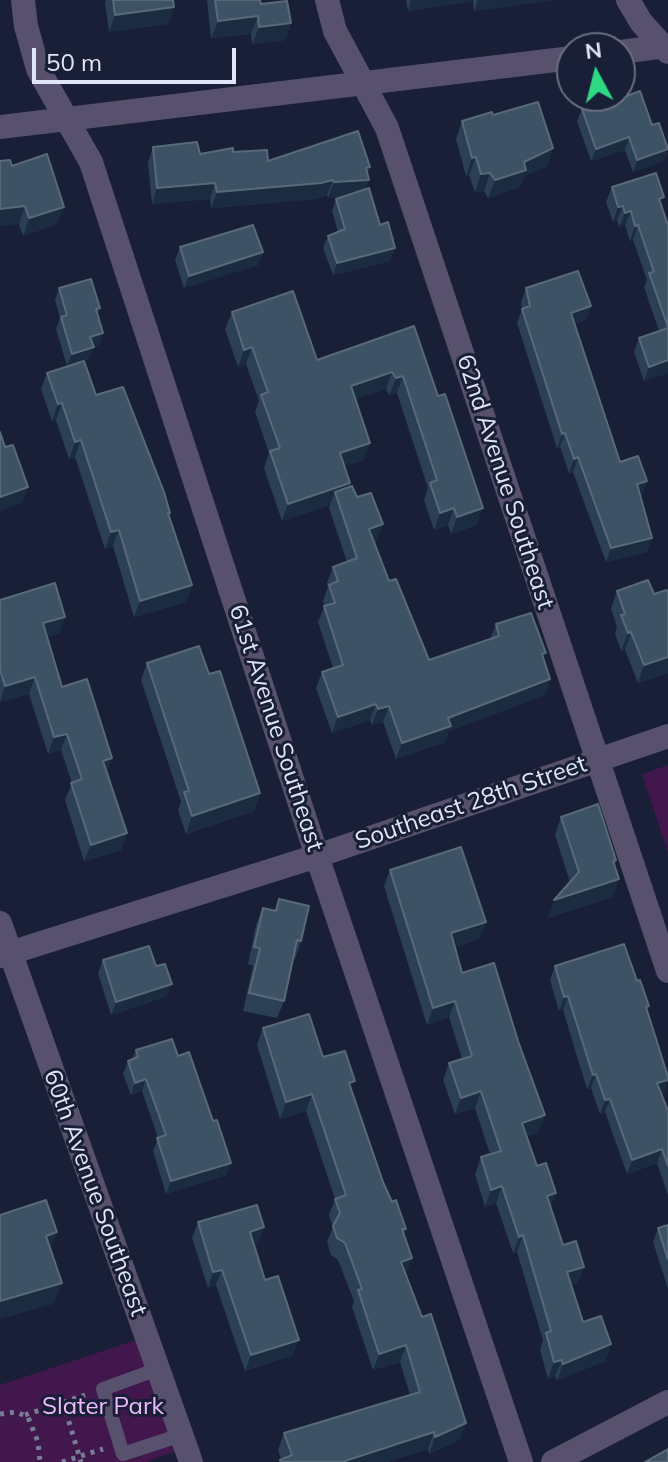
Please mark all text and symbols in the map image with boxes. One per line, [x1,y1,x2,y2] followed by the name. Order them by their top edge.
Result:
[36,32,240,82] scale bar
[556,32,636,112] north arrow
[583,35,603,65] text: N
[46,47,102,77] text: 50 m
[450,351,560,613] street label: 62nd Avenue Southeast
[222,601,330,855] street label: 61st Avenue Southeast
[352,750,590,856] street label: Southeast 28th Street
[37,1066,153,1320] street label: 60th Avenue Southeast
[42,1393,164,1421] park label: Slater Park

